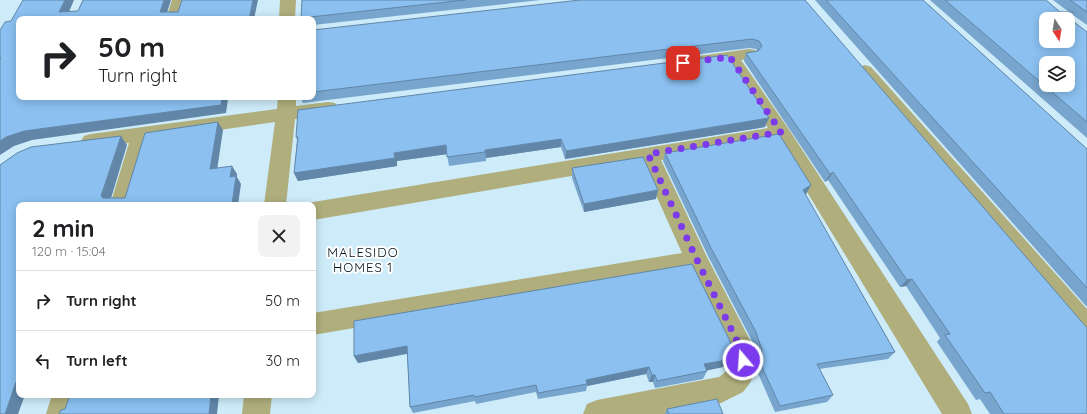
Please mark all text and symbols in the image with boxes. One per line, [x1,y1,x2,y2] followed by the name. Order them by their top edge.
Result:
[1039,12,1075,48] north arrow
[1039,12,1075,92] map controls
[98,29,165,64] text: 50 m
[32,32,84,84] icon: right
[666,46,700,80] pin
[672,52,694,74] icon: arrive
[1039,56,1075,92] button: layers
[98,64,178,87] text: Turn right
[32,213,94,243] text: 2 min
[258,215,300,257] button: close
[32,243,106,259] text: 120 m · 15:04
[327,244,399,275] district label: MALESIDO HOMES 1
[32,290,54,312] icon: right
[66,291,137,310] text: Turn right
[265,291,300,310] text: 50 m
[722,339,764,381] position arrow
[32,350,54,372] icon: left
[66,351,128,370] text: Turn left
[265,351,300,370] text: 30 m

